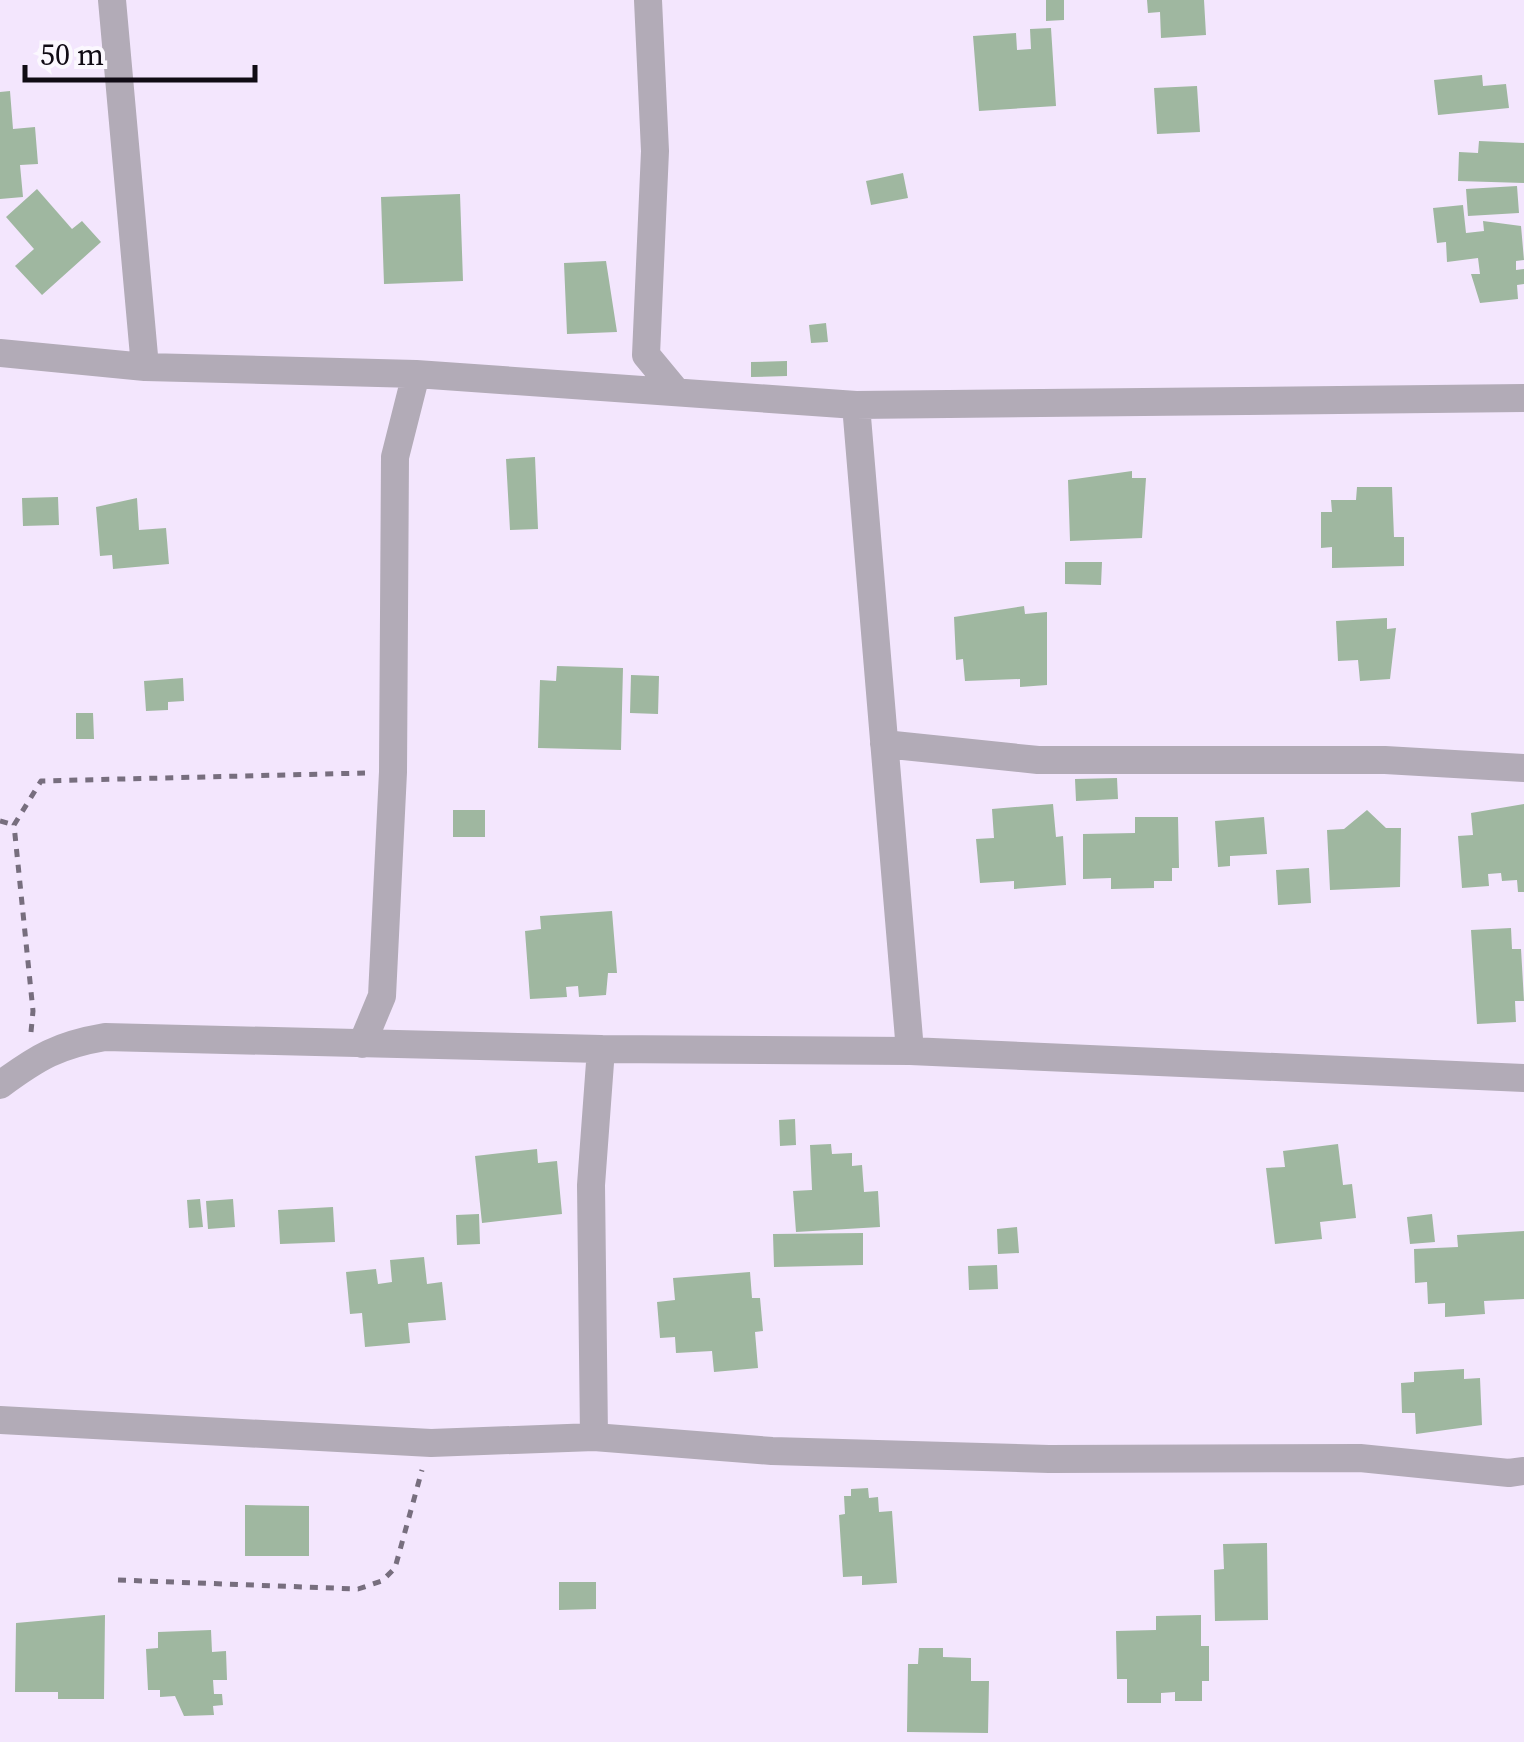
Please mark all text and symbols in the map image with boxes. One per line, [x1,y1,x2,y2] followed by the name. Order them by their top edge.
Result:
[25,20,255,82] scale bar
[40,34,104,75] text: 50 m

